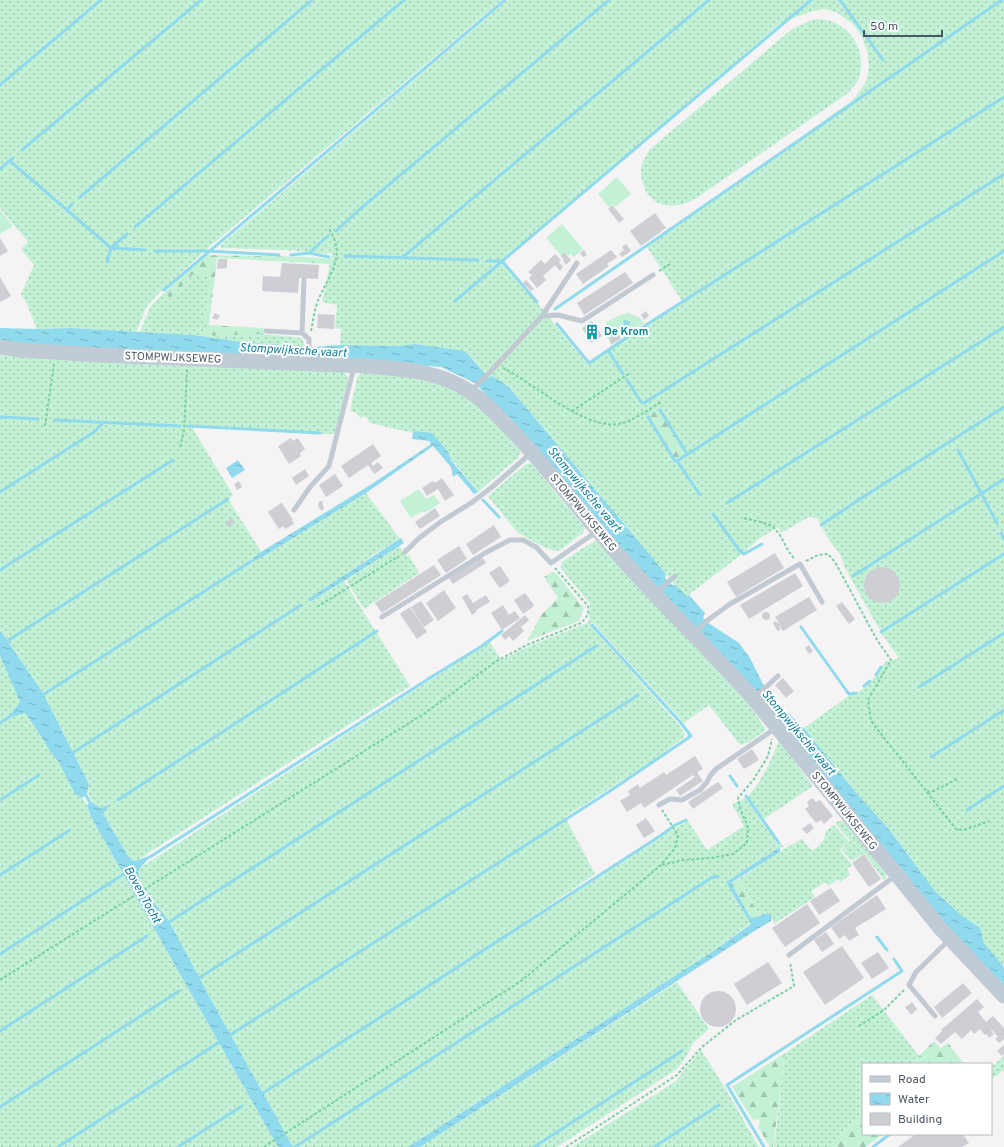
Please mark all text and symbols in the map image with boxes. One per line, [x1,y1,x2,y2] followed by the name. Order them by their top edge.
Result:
[864,12,942,38] scale bar
[870,19,898,35] text: 50 m
[583,323,601,341] building icon: De Krom
[604,325,648,339] place label: De Krom
[239,340,348,362] water label: Stompwijksche vaart
[124,349,222,367] street label: STOMPWIJKSEWEG
[543,444,625,537] water label: Stompwijksche vaart
[547,471,619,555] street label: STOMPWIJKSEWEG
[757,687,839,780] water label: Stompwijksche vaart
[808,769,880,853] street label: STOMPWIJKSEWEG
[120,864,165,927] water label: Boven Tocht
[862,1063,992,1135] legend
[898,1072,926,1088] text: Road
[898,1092,930,1108] text: Water
[898,1112,942,1128] text: Building

